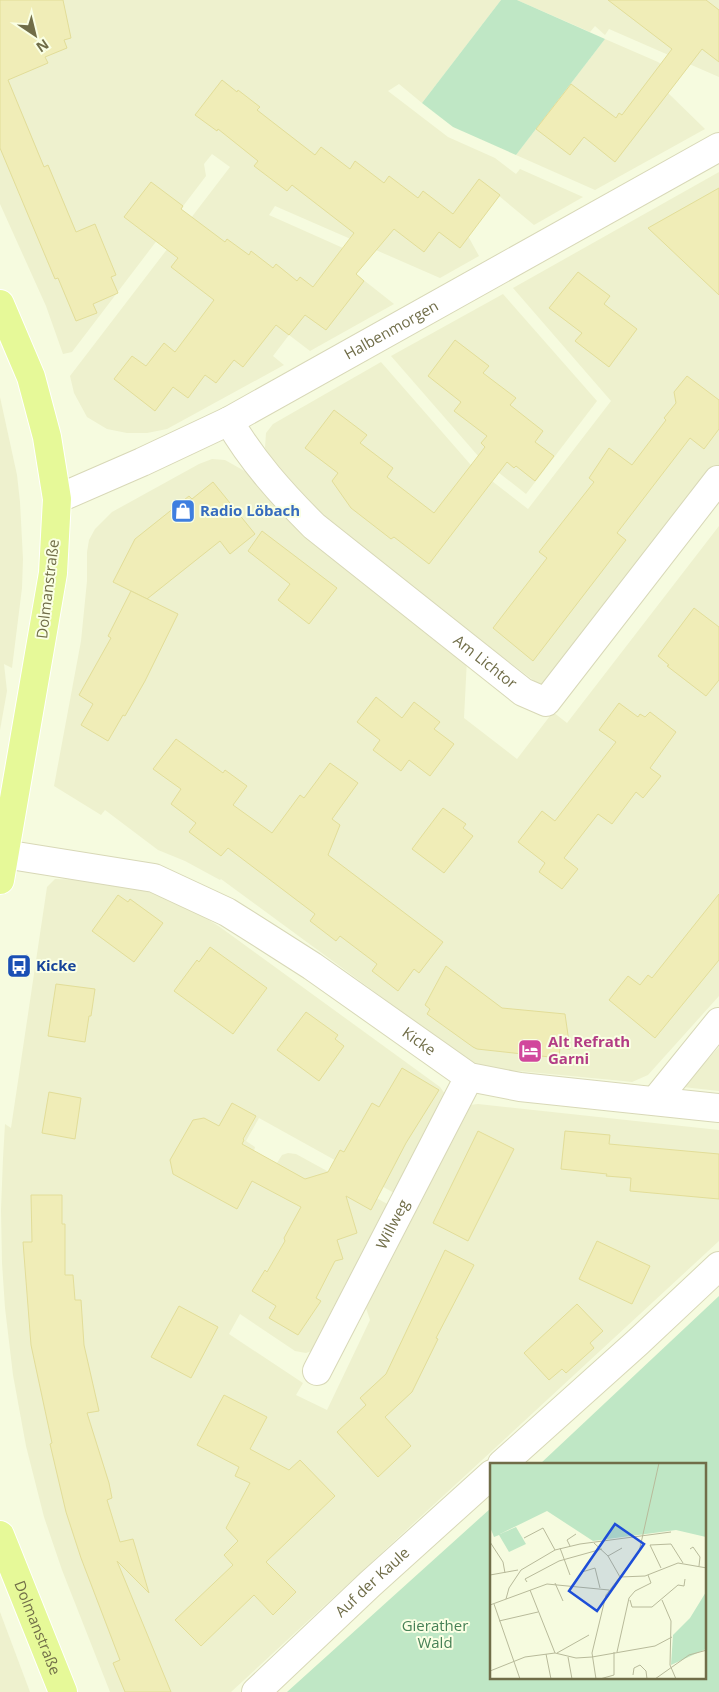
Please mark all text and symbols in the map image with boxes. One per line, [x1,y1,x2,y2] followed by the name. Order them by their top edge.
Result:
[10,10,60,60] north arrow
[33,35,53,57] text: N
[340,295,442,364] street label: Halbenmorgen
[170,498,196,524] shop icon: Radio Löbach
[200,500,300,520] place label: Radio Löbach
[31,538,63,640] street label: Dolmanstraße
[450,630,522,693] street label: Am Lichtor
[6,953,32,979] bus stop icon: Kicke
[36,955,77,975] place label: Kicke
[399,1022,440,1059] street label: Kicke
[548,1031,630,1068] place label: Alt Refrath Garni
[517,1038,543,1064] hotel icon: Alt Refrath Garni
[371,1196,413,1252] street label: Willweg
[490,1463,706,1680] inset map
[330,1542,413,1621] street label: Auf der Kaule
[10,1577,66,1678] street label: Dolmanstraße
[402,1615,468,1652] park label: Gierather Wald

